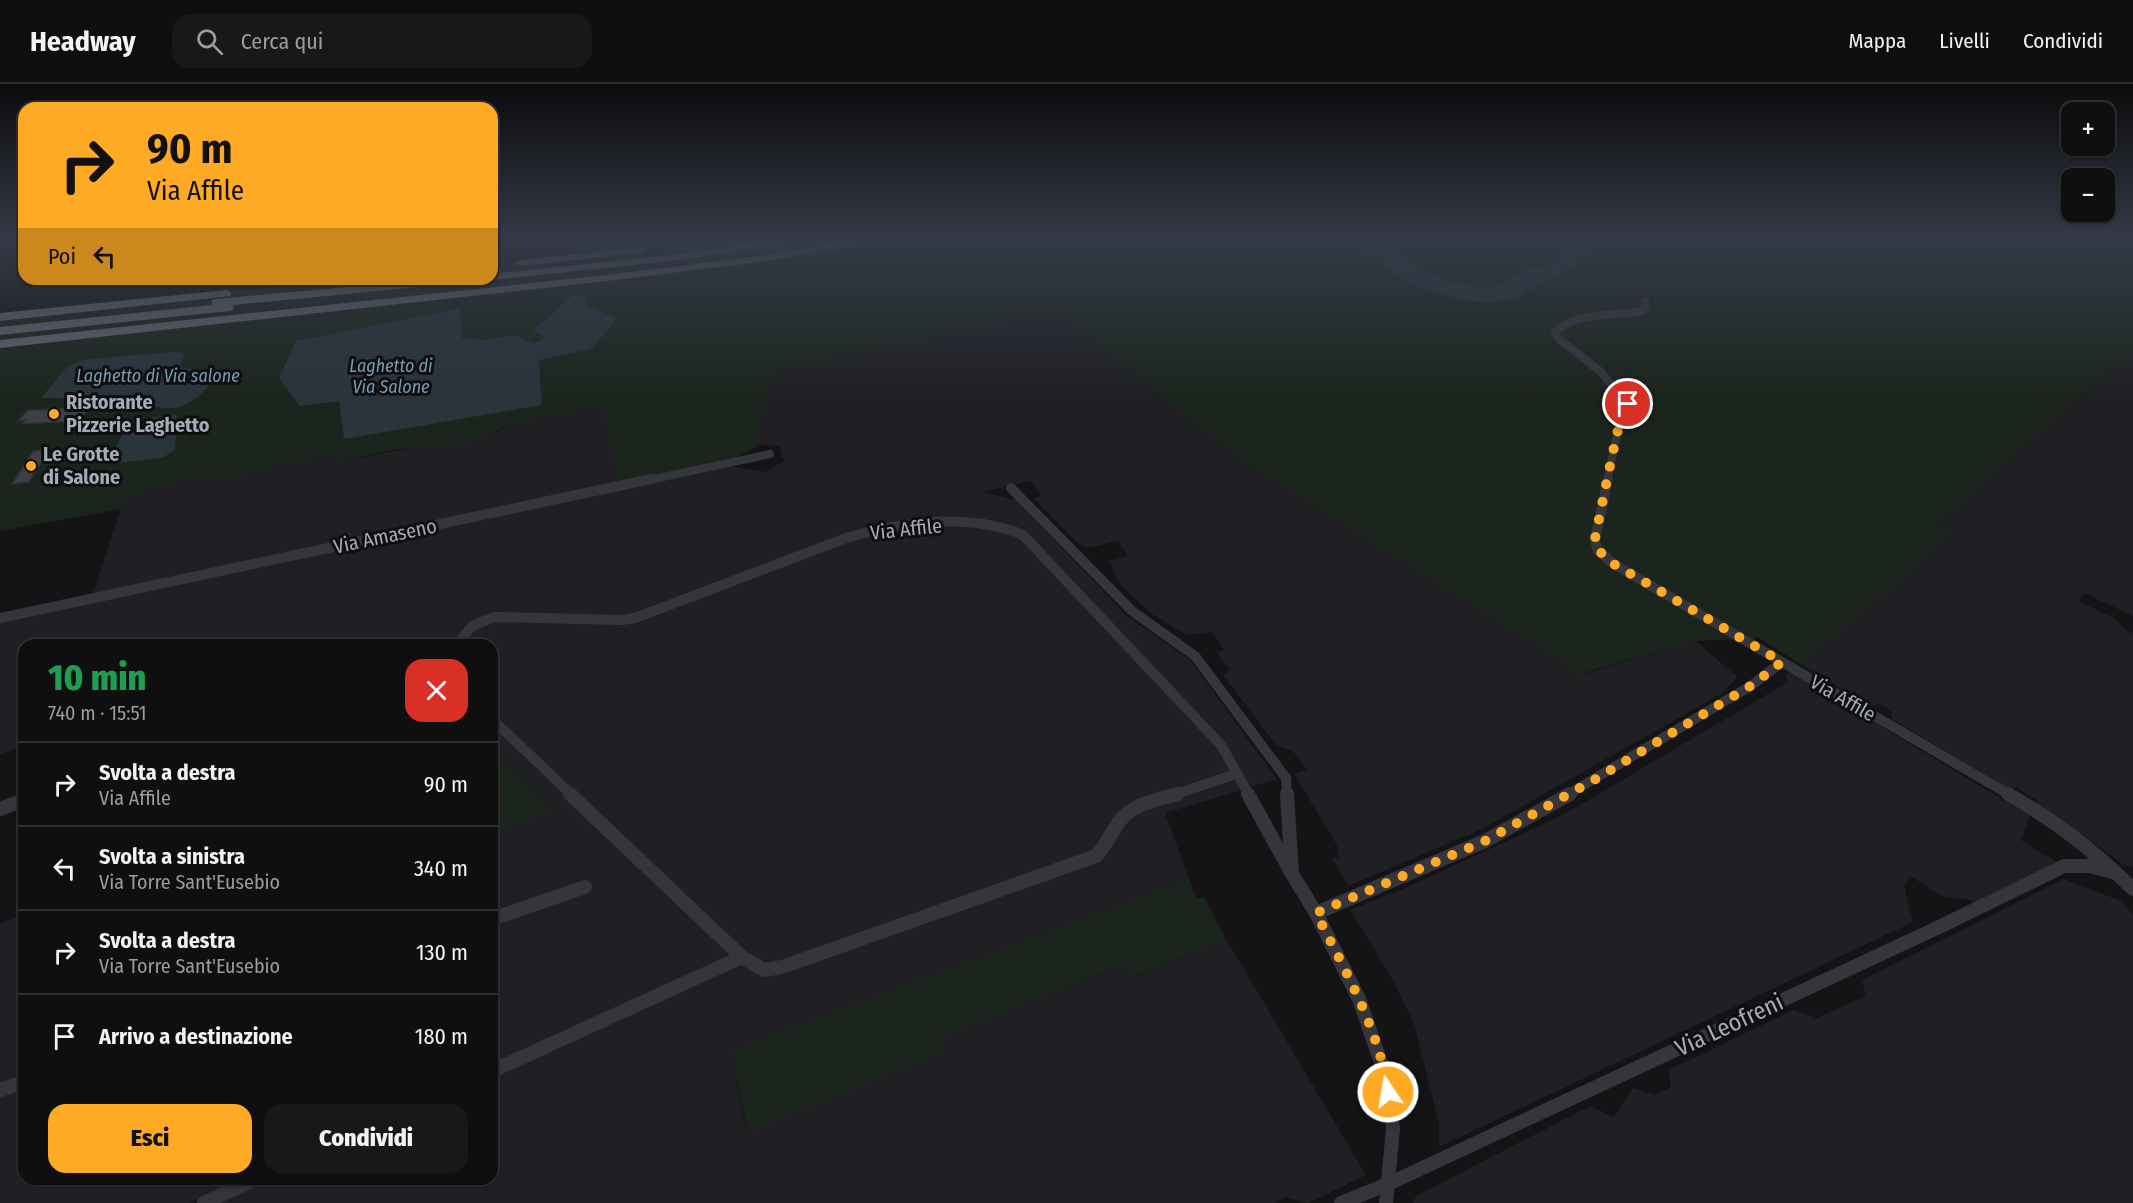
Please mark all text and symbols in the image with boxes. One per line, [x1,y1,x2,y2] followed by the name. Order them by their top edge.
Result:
[172,14,592,68] search box
[30,25,136,58] text: Headway
[193,25,226,58] icon: search
[241,28,323,55] text: Cerca qui
[1849,28,1906,54] text: Mappa
[1939,28,1990,54] text: Livelli
[2023,28,2103,54] text: Condividi
[2061,102,2115,222] map controls
[2061,102,2115,156] button: +
[147,124,232,174] text: 90 m
[48,126,126,204] icon: right
[2061,168,2115,222] button: −
[147,175,244,207] text: Via Affile
[88,240,121,273] icon: left
[48,243,76,270] text: Poi
[349,355,433,398] water label: Laghetto di Via Salone
[76,365,240,387] water label: Laghetto di Via salone
[1602,378,1653,429] pin
[1611,387,1644,420] icon: arrive
[66,390,210,437] place label: Ristorante Pizzerie Laghetto
[47,407,61,421] marker: Ristorante Pizzerie Laghetto
[43,442,120,489] place label: Le Grotte di Salone
[24,459,38,473] marker: Le Grotte di Salone
[331,513,439,559] street label: Via Amaseno
[869,513,943,545] street label: Via Affile
[48,656,146,700] text: 10 min
[405,659,468,722] button: close
[1806,670,1880,726] street label: Via Affile
[48,701,147,725] text: 740 m · 15:51
[99,759,236,786] text: Svolta a destra
[48,768,81,801] icon: right
[424,771,468,798] text: 90 m
[99,786,171,810] text: Via Affile
[99,843,245,870] text: Svolta a sinistra
[48,852,81,885] icon: left
[414,855,468,882] text: 340 m
[99,870,280,894] text: Via Torre Sant'Eusebio
[99,927,236,954] text: Svolta a destra
[48,936,81,969] icon: right
[416,939,468,966] text: 130 m
[99,954,280,978] text: Via Torre Sant'Eusebio
[1671,988,1787,1062] street label: Via Leofreni
[48,1020,81,1053] icon: arrive
[99,1023,293,1050] text: Arrivo a destinazione
[415,1023,468,1050] text: 180 m
[1356,1060,1420,1124] position arrow
[48,1104,252,1173] button: Esci
[264,1104,468,1173] button: Condividi

